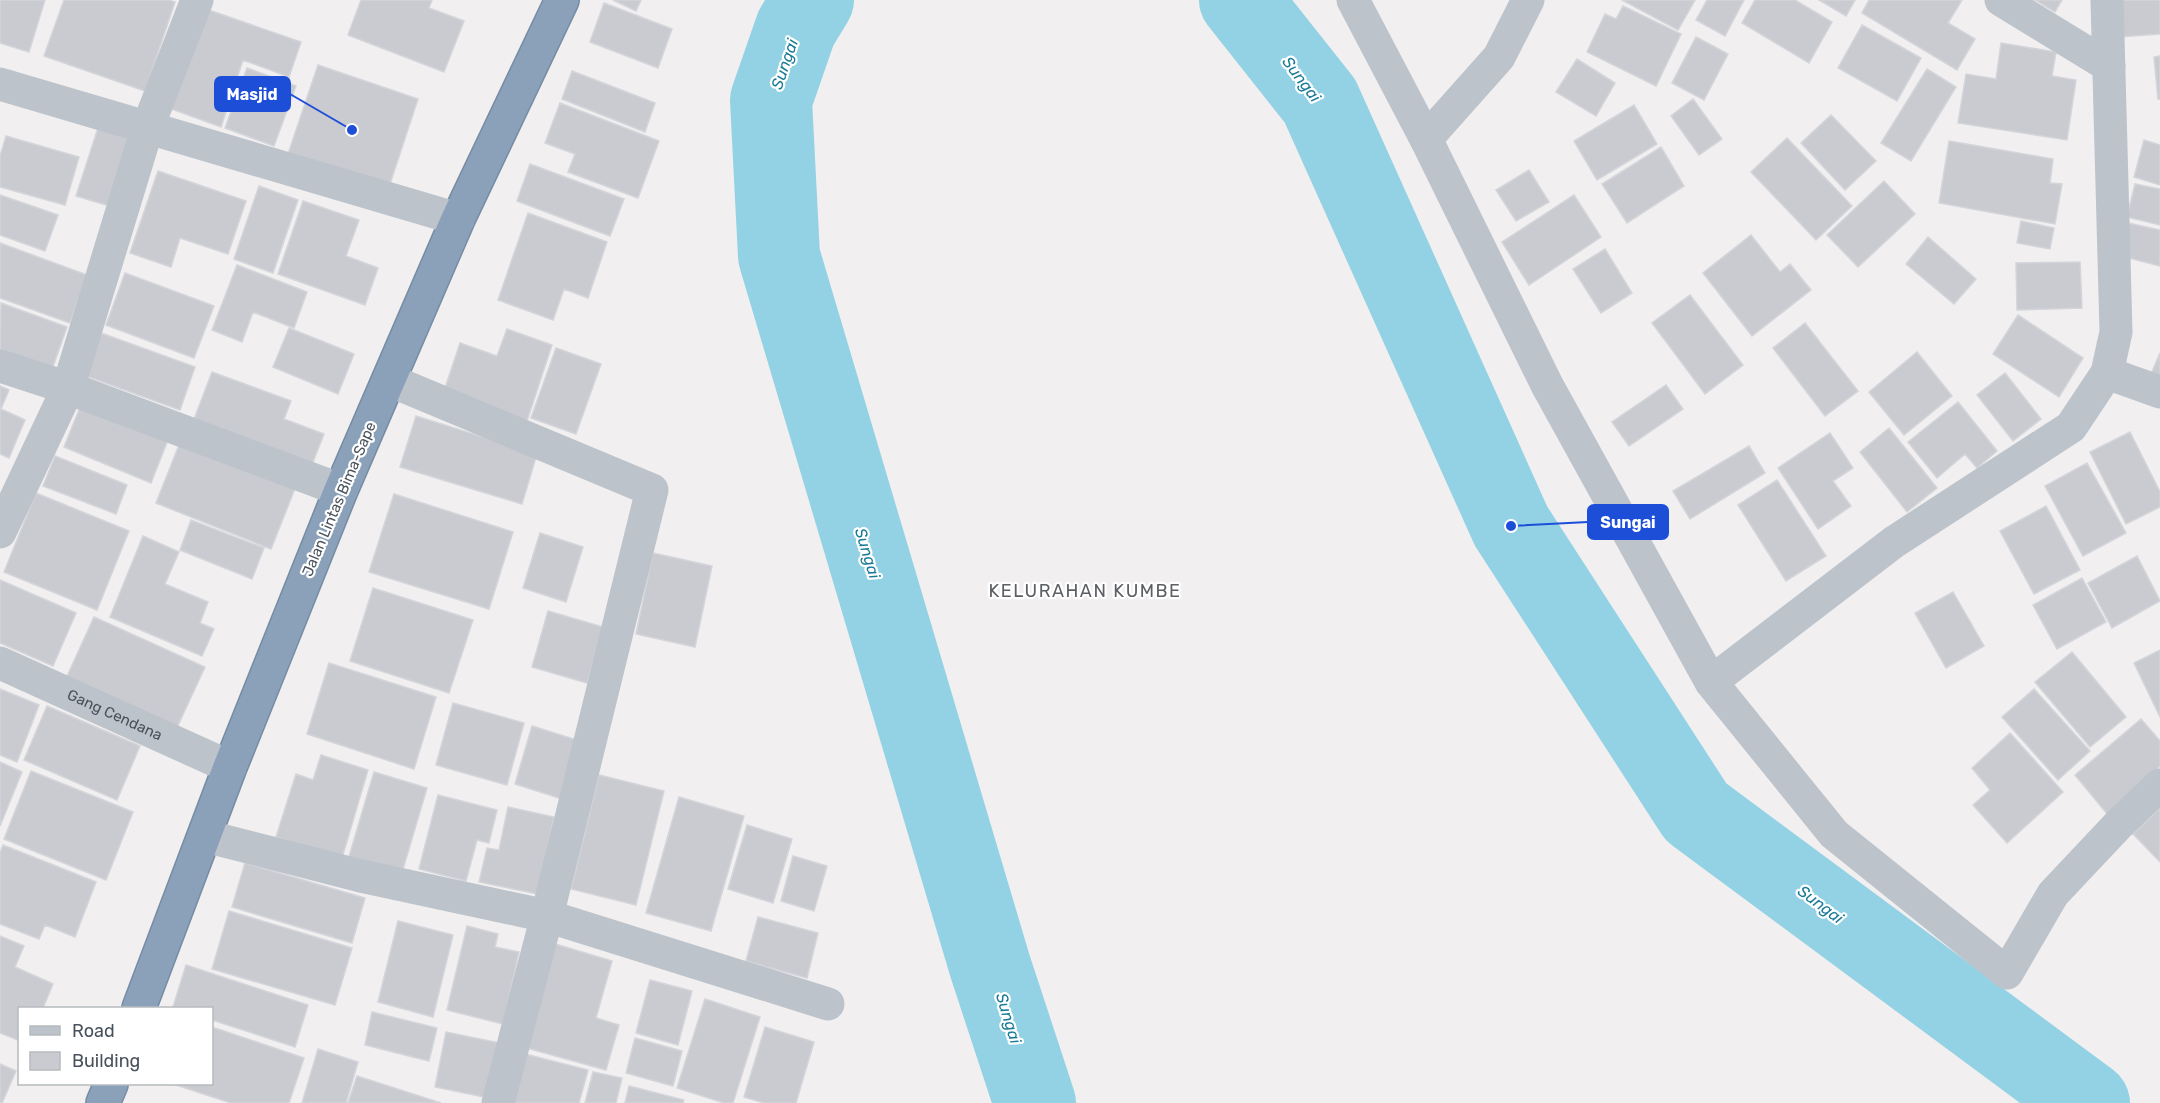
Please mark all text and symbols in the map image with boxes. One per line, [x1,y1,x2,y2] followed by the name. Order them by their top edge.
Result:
[767,35,802,92] water label: Sungai
[1278,53,1326,107] water label: Sungai
[215,77,290,111] callout: Masjid
[226,85,278,104] text: Masjid
[298,419,380,579] street label: Jalan Lintas Bima-Sape
[1588,505,1668,539] callout: Sungai
[1600,513,1656,532] text: Sungai
[851,525,885,582] water label: Sungai
[989,580,1182,602] district label: KELURAHAN KUMBE
[64,686,165,744] street label: Gang Cendana
[1794,881,1848,928] water label: Sungai
[992,990,1026,1047] water label: Sungai
[18,1007,213,1085] legend
[72,1020,115,1042] text: Road
[72,1050,140,1072] text: Building

